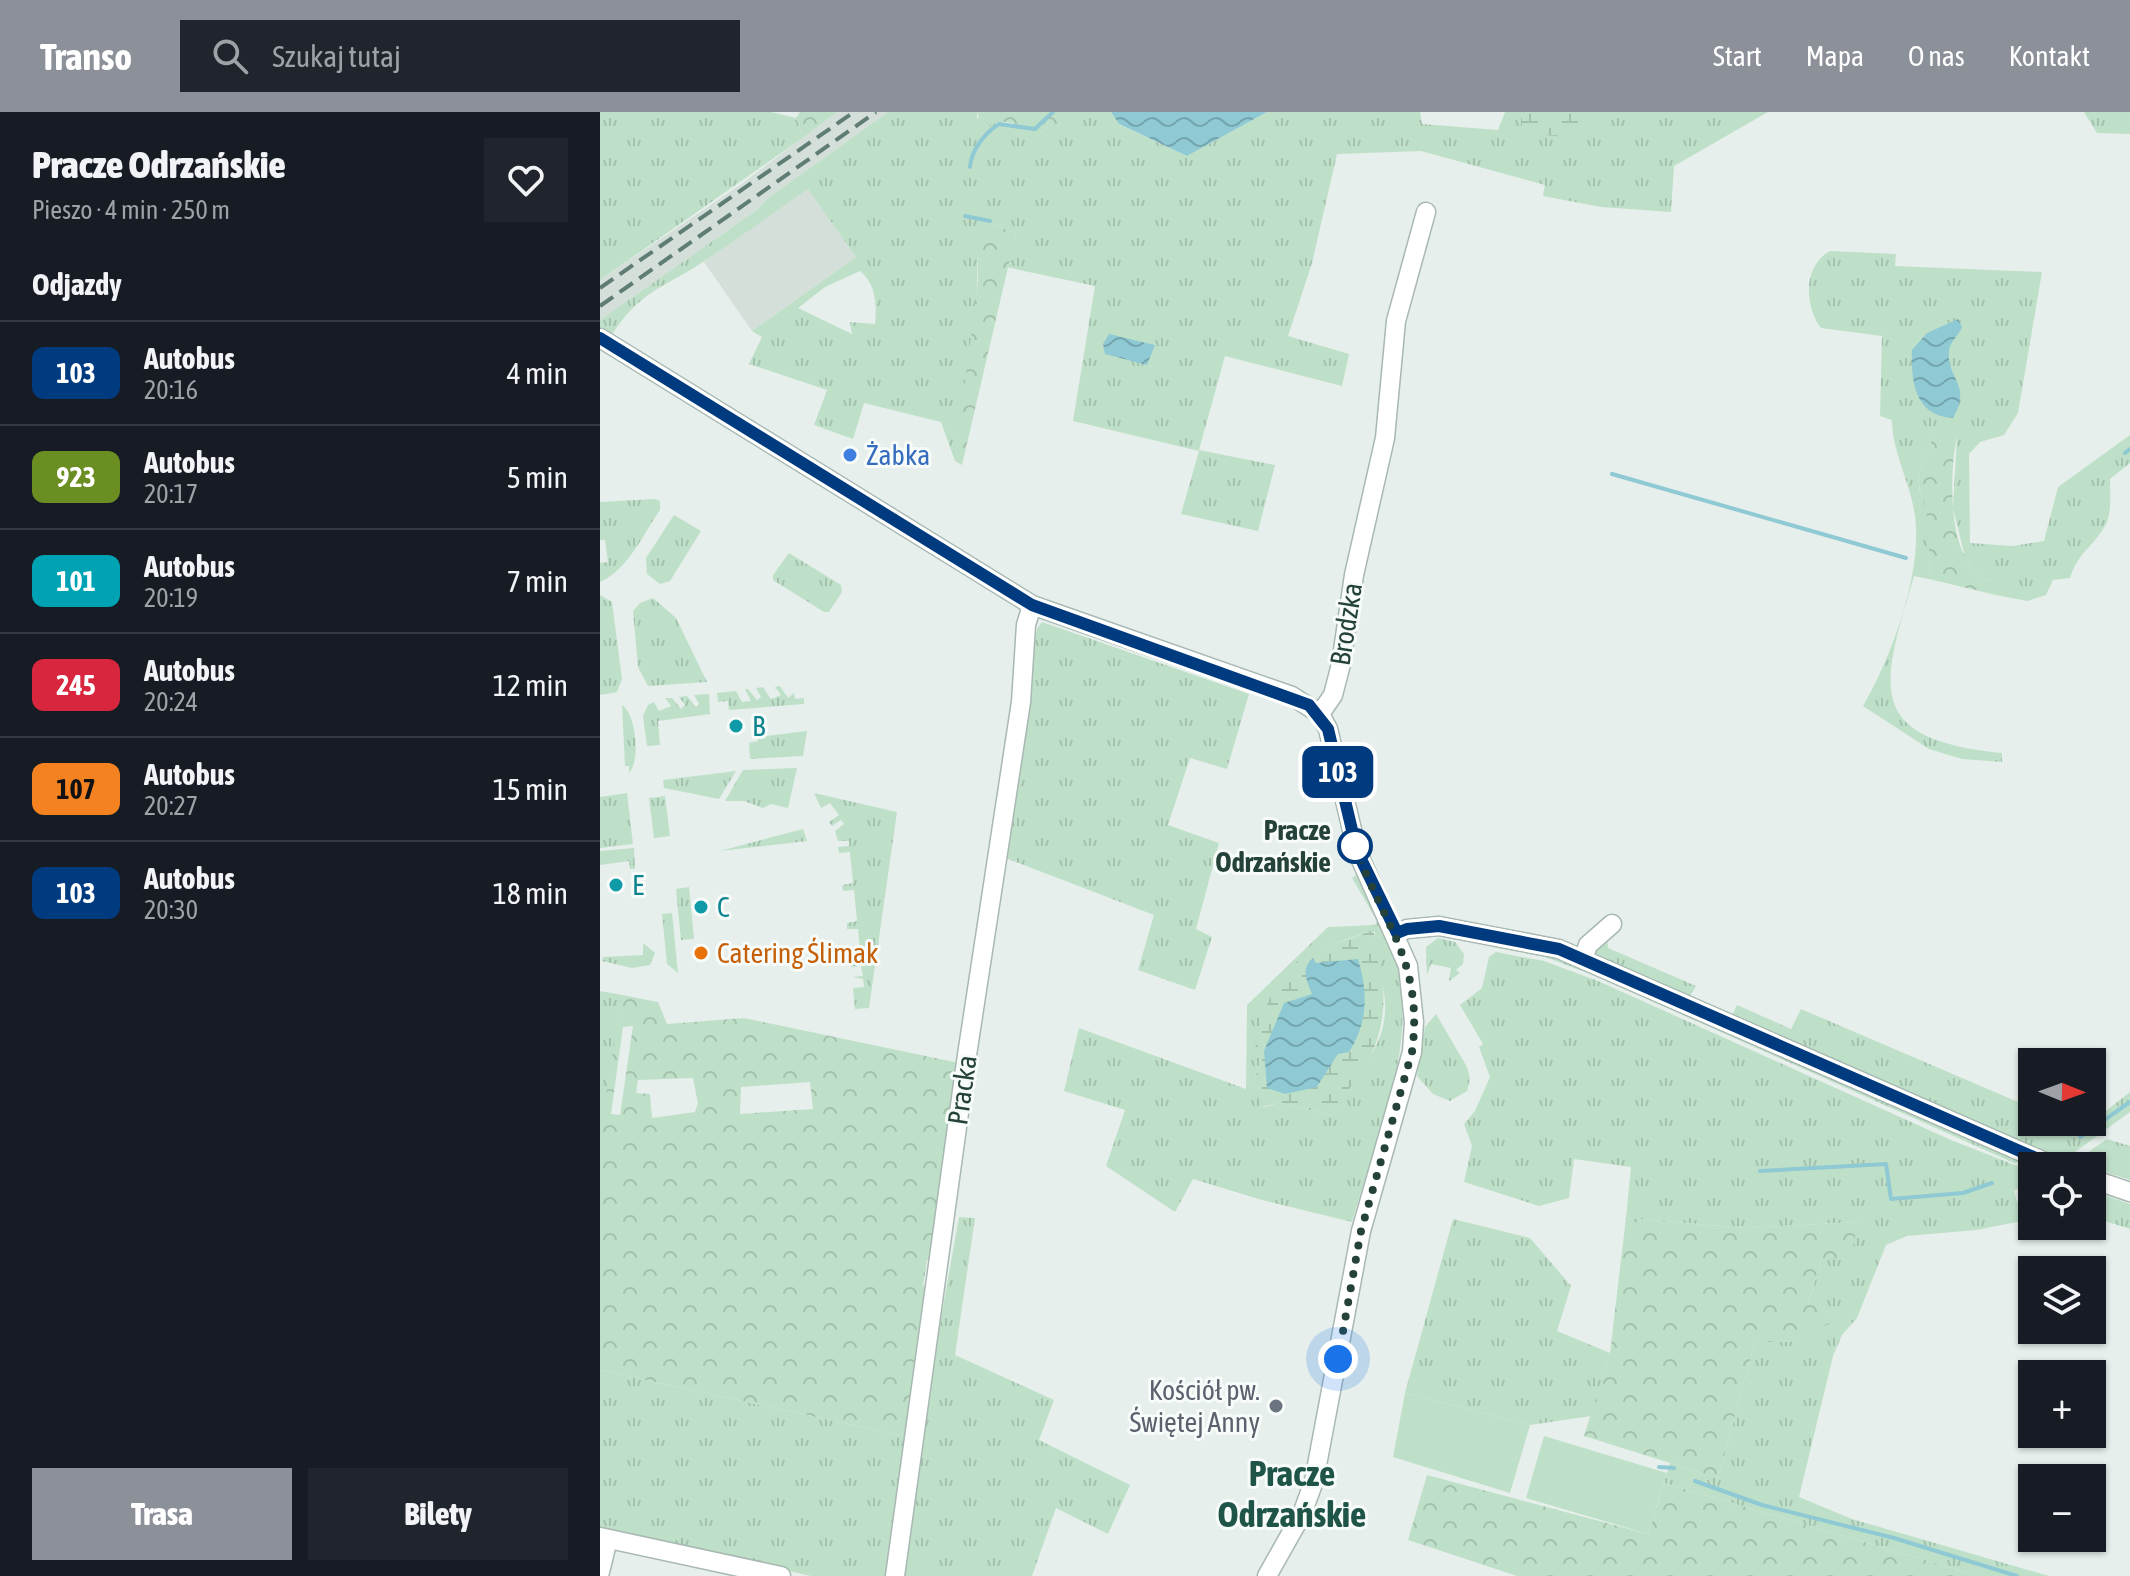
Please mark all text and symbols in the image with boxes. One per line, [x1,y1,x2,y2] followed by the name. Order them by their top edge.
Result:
[180,20,740,92] search box
[208,34,252,78] icon: search
[40,35,132,78] text: Transo
[272,39,401,73] text: Szukaj tutaj
[1713,40,1762,72] text: Start
[1806,40,1864,72] text: Mapa
[1908,40,1965,72] text: O nas
[2009,40,2090,72] text: Kontakt
[484,138,568,222] button: heart
[32,143,286,186] text: Pracze Odrzańskie
[32,195,230,225] text: Pieszo · 4 min · 250 m
[32,267,122,301] text: Odjazdy
[144,341,235,375] text: Autobus
[507,356,568,390] text: 4 min
[56,357,96,389] text: 103
[144,375,198,405] text: 20:16
[866,439,930,471] place label: Żabka
[144,445,235,479] text: Autobus
[841,446,859,464] marker: Żabka
[507,460,568,494] text: 5 min
[56,461,96,493] text: 923
[144,479,198,509] text: 20:17
[144,549,235,583] text: Autobus
[507,564,568,598] text: 7 min
[56,565,96,597] text: 101
[1324,580,1368,668] street label: Brodzka
[144,583,198,613] text: 20:19
[144,653,235,687] text: Autobus
[493,668,568,702] text: 12 min
[56,669,96,701] text: 245
[144,687,198,717] text: 20:24
[752,710,765,742] place label: B
[727,717,745,735] marker: B
[1292,746,1384,798] line badge: 103
[1318,756,1358,788] text: 103
[144,757,235,791] text: Autobus
[493,772,568,806] text: 15 min
[56,773,96,805] text: 107
[144,791,198,821] text: 20:27
[1215,814,1331,878] place label: Pracze Odrzańskie
[1338,829,1372,863] marker: Pracze Odrzańskie
[144,861,235,895] text: Autobus
[632,869,644,901] place label: E
[493,876,568,910] text: 18 min
[607,876,625,894] marker: E
[56,877,96,909] text: 103
[717,891,730,923] place label: C
[144,895,198,925] text: 20:30
[692,898,710,916] marker: C
[717,937,878,969] place label: Catering Ślimak
[692,944,710,962] marker: Catering Ślimak
[2018,1048,2106,1136] north arrow
[2018,1048,2106,1552] map controls
[941,1053,983,1127] street label: Pracka
[2018,1152,2106,1240] button: locate
[2018,1256,2106,1344] button: layers
[1318,1339,1358,1379] your location
[2018,1360,2106,1448] button: +
[1129,1374,1260,1438] place label: Kościół pw. Świętej Anny
[1267,1397,1285,1415] marker: Kościół pw. Świętej Anny
[1218,1452,1366,1535] district label: Pracze Odrzańskie
[2018,1464,2106,1552] button: −
[32,1468,292,1560] button: Trasa
[308,1468,568,1560] button: Bilety

